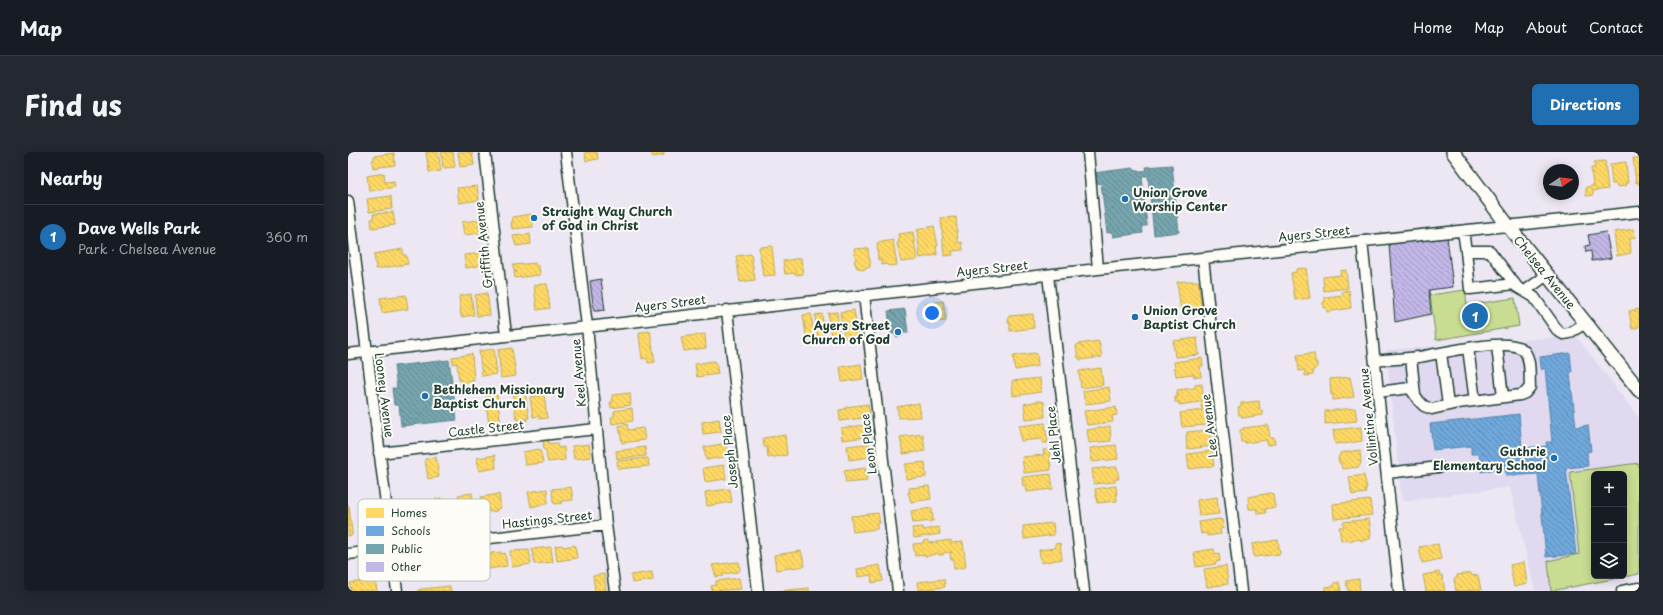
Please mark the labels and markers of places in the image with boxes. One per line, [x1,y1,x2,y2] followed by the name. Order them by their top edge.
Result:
[1133,183,1228,215] place label: Union Grove Worship Center
[1120,194,1130,204] marker: Union Grove Worship Center
[542,202,673,234] place label: Straight Way Church of God in Christ
[529,213,539,223] marker: Straight Way Church of God in Christ
[1143,301,1236,333] place label: Union Grove Baptist Church
[1462,301,1488,331] pin: 1
[1130,312,1140,322] marker: Union Grove Baptist Church
[802,316,891,348] place label: Ayers Street Church of God
[893,327,903,337] marker: Ayers Street Church of God
[433,380,565,412] place label: Bethlehem Missionary Baptist Church
[420,391,430,401] marker: Bethlehem Missionary Baptist Church
[1433,442,1546,474] place label: Guthrie Elementary School
[1549,453,1559,463] marker: Guthrie Elementary School

